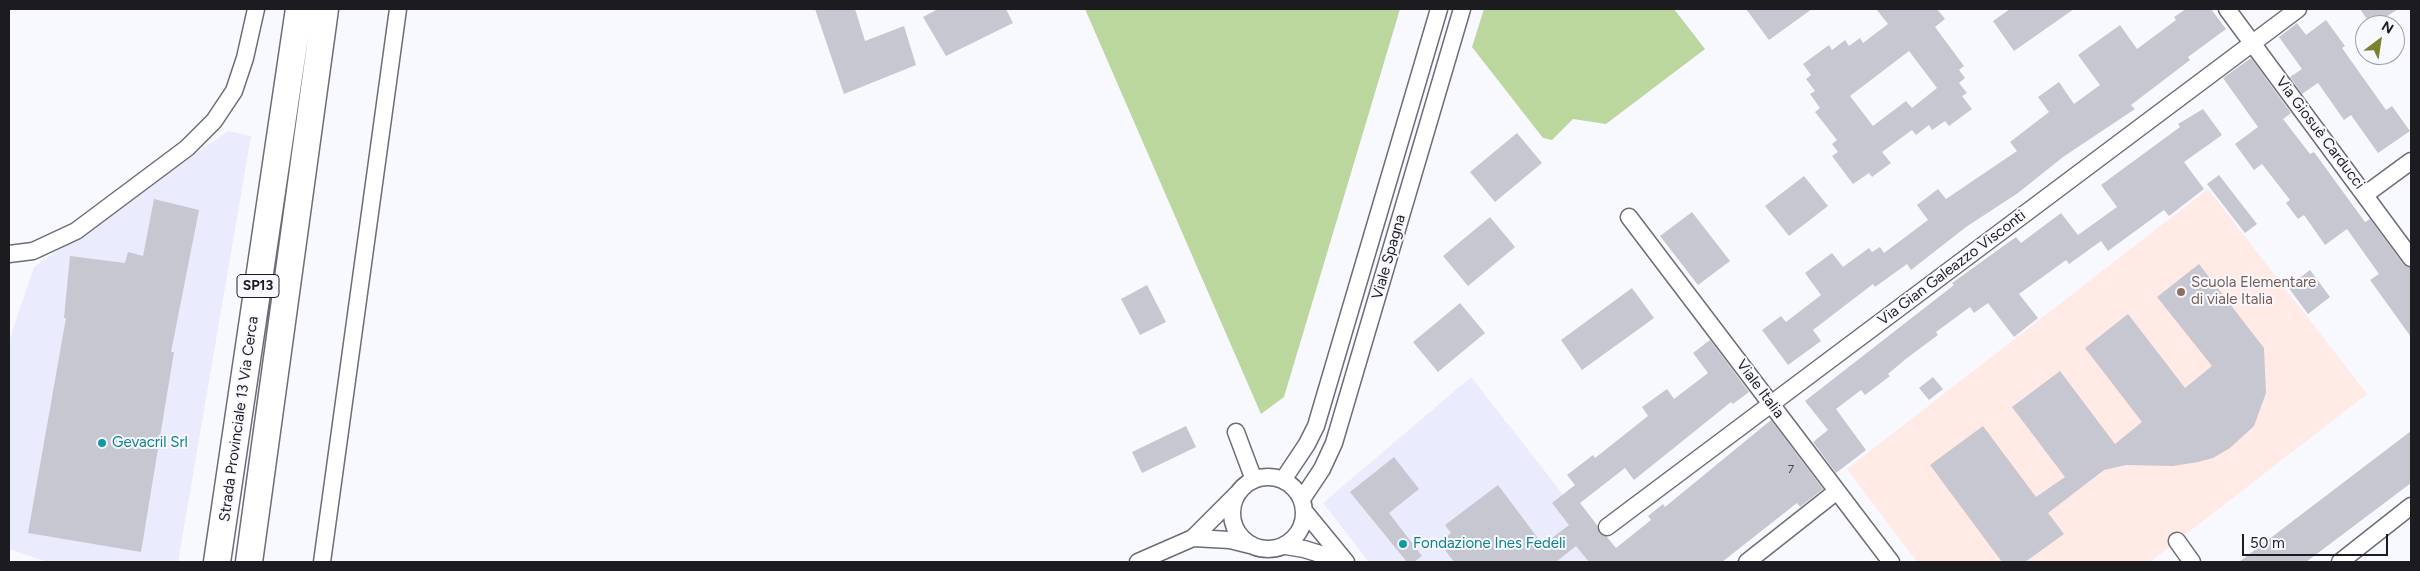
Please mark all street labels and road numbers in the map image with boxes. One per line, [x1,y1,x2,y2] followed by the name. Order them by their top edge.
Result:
[2272,73,2368,193] street label: Via Giosuè Carducci
[1875,207,2029,329] street label: Via Gian Galeazzo Visconti
[1368,213,1410,301] street label: Viale Spagna
[237,274,279,298] road number: SP13
[216,315,262,523] street label: Strada Provinciale 13 Via Cerca
[1732,356,1788,422] street label: Viale Italia

